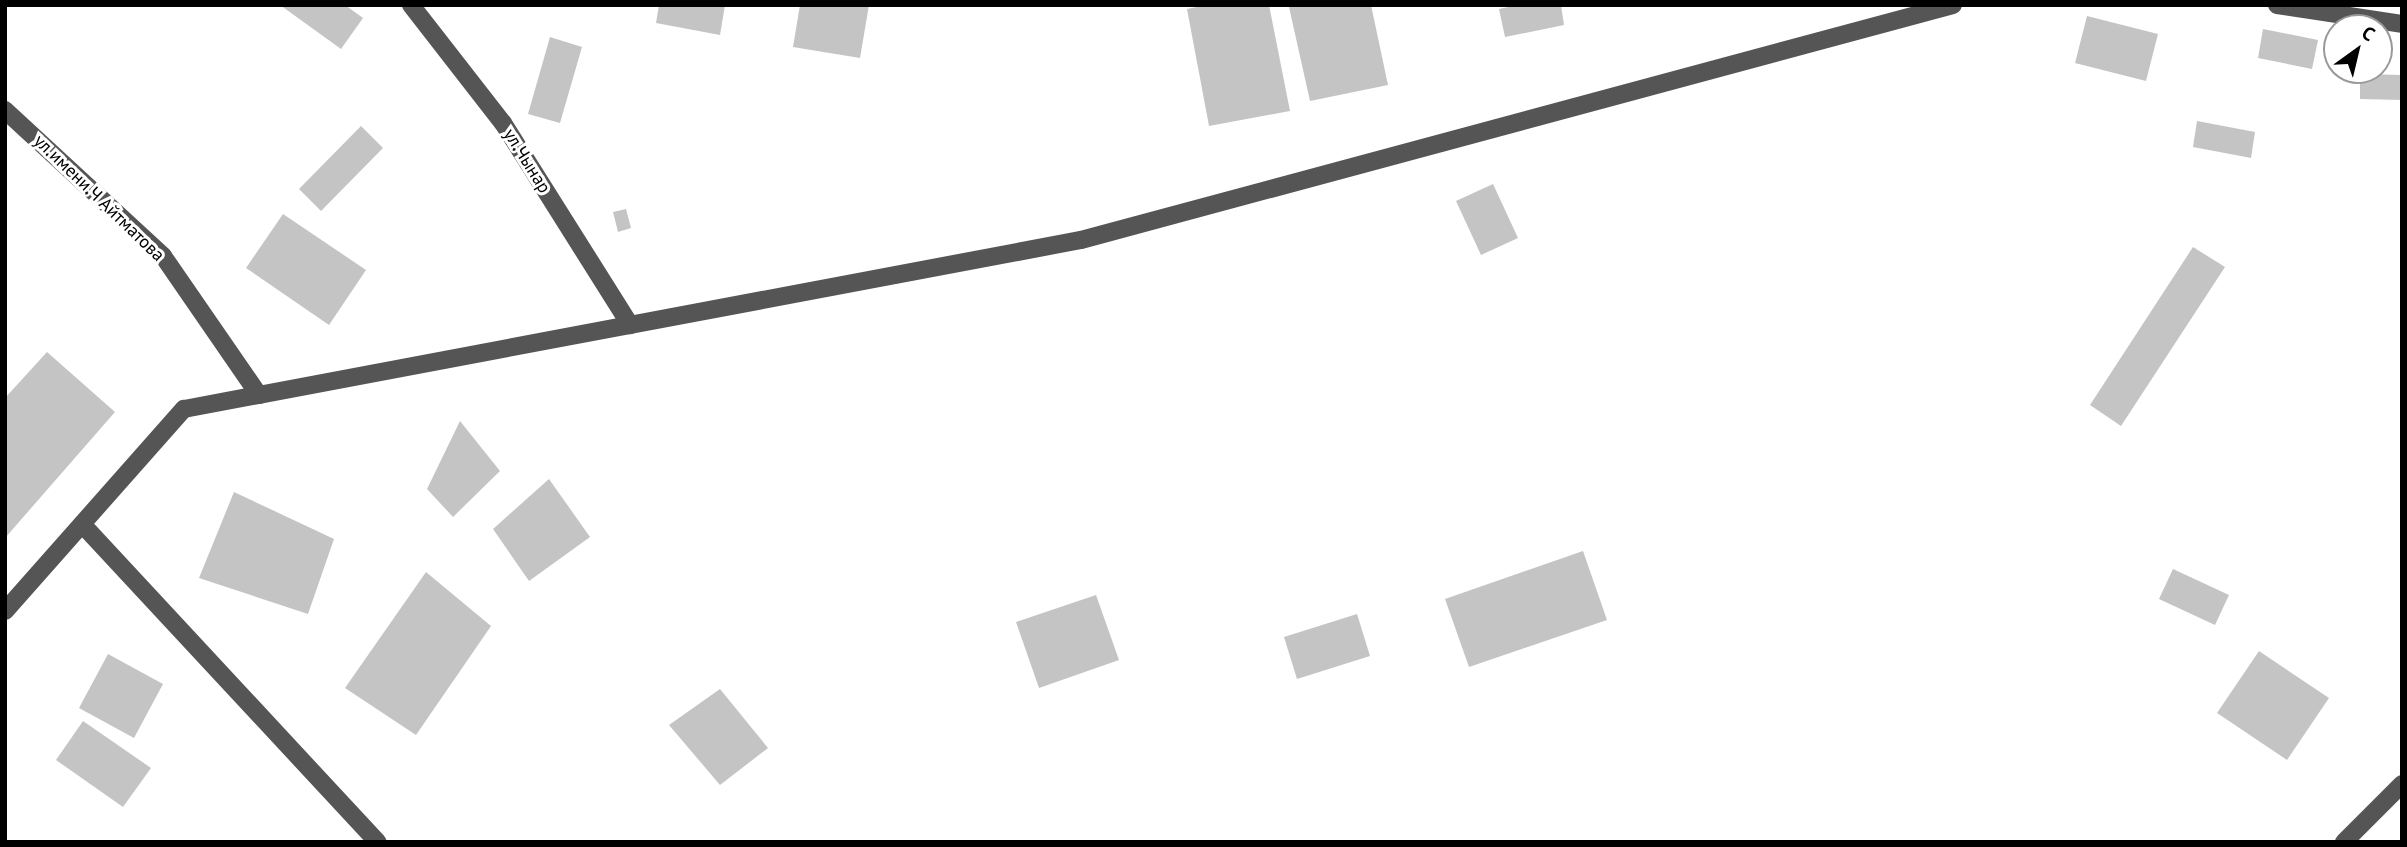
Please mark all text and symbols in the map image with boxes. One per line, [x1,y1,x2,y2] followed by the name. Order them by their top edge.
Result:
[2323,14,2393,84] north arrow
[2358,20,2380,46] text: С
[499,125,555,197] street label: ул.Чынар
[29,130,169,266] street label: ул.имени.Ч Айтматова

